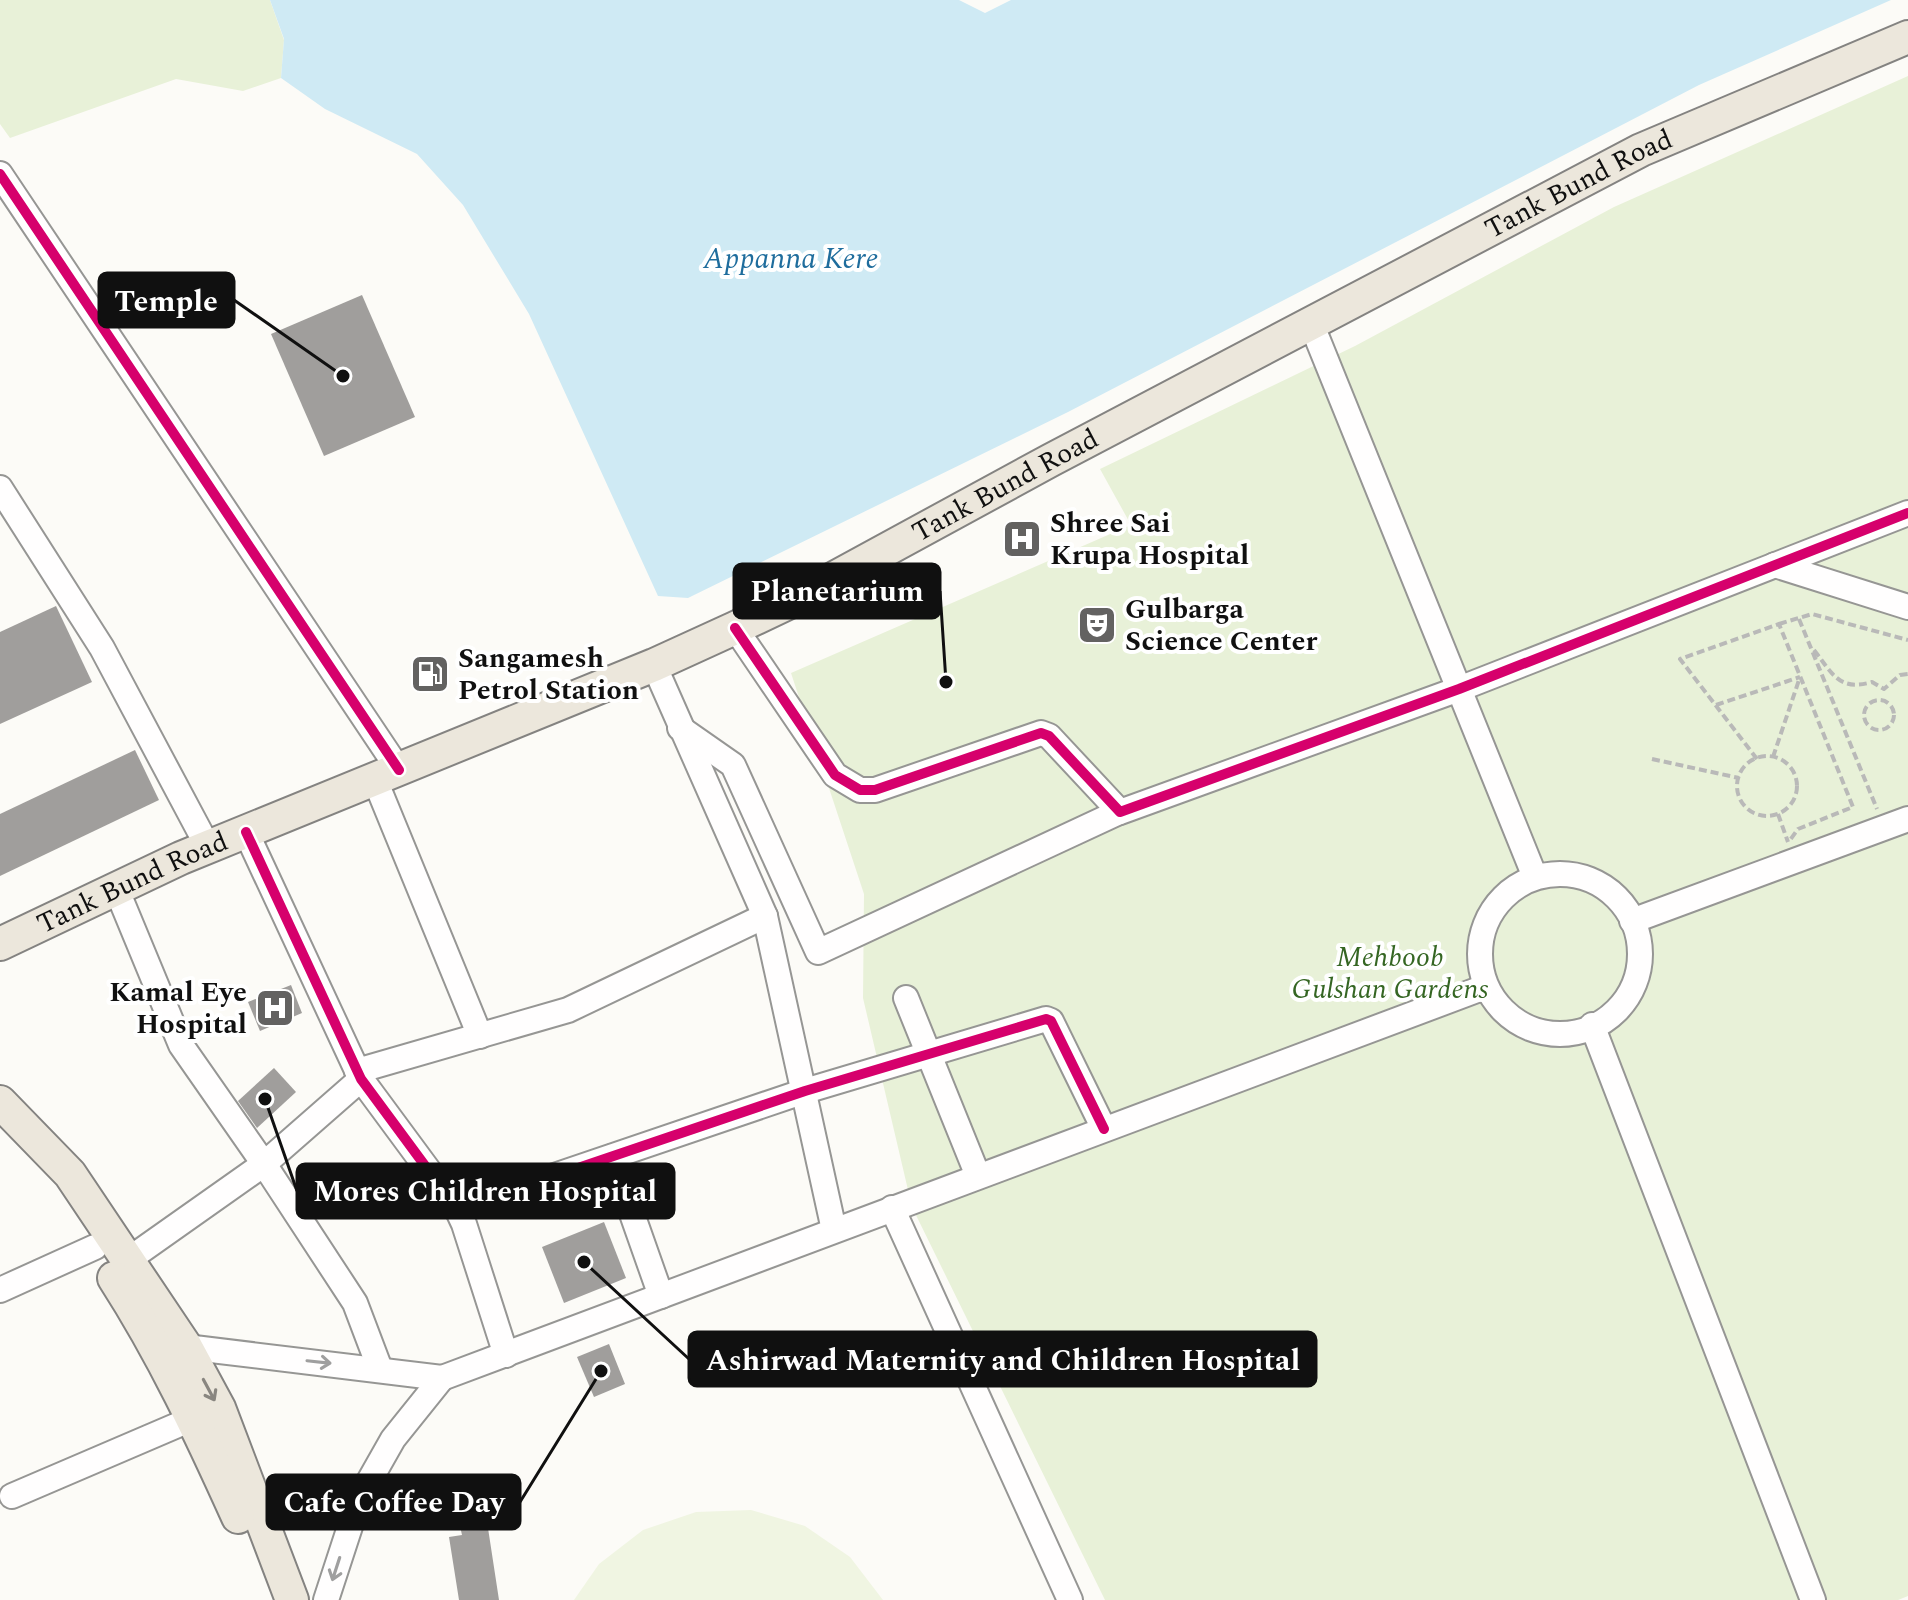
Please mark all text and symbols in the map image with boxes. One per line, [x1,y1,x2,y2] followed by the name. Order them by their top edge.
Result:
[1477,118,1679,250] street label: Tank Bund Road
[702,236,879,282] water label: Appanna Kere
[99,273,234,327] callout: Temple
[114,279,218,325] text: Temple
[904,417,1106,553] street label: Tank Bund Road
[1050,502,1249,577] place label: Shree Sai Krupa Hospital
[1001,518,1043,560] hospital icon: Shree Sai Krupa Hospital
[734,564,940,618] callout: Planetarium
[750,569,924,615] text: Planetarium
[1125,588,1317,663] place label: Gulbarga Science Center
[1076,604,1118,646] theatre icon: Gulbarga Science Center
[458,637,639,712] place label: Sangamesh Petrol Station
[409,653,451,695] fuel station icon: Sangamesh Petrol Station
[29,820,234,945] street label: Tank Bund Road
[1291,936,1489,1011] park label: Mehboob Gulshan Gardens
[109,971,247,1046] place label: Kamal Eye Hospital
[254,987,296,1029] hospital icon: Kamal Eye Hospital
[297,1164,674,1218] callout: Mores Children Hospital
[313,1169,657,1215] text: Mores Children Hospital
[689,1332,1316,1386] callout: Ashirwad Maternity and Children Hospital
[706,1338,1300,1384] text: Ashirwad Maternity and Children Hospital
[306,1355,331,1370] one-way arrow
[202,1378,218,1402] one-way arrow
[267,1475,520,1529] callout: Cafe Coffee Day
[284,1480,506,1526] text: Cafe Coffee Day
[328,1556,343,1581] one-way arrow

